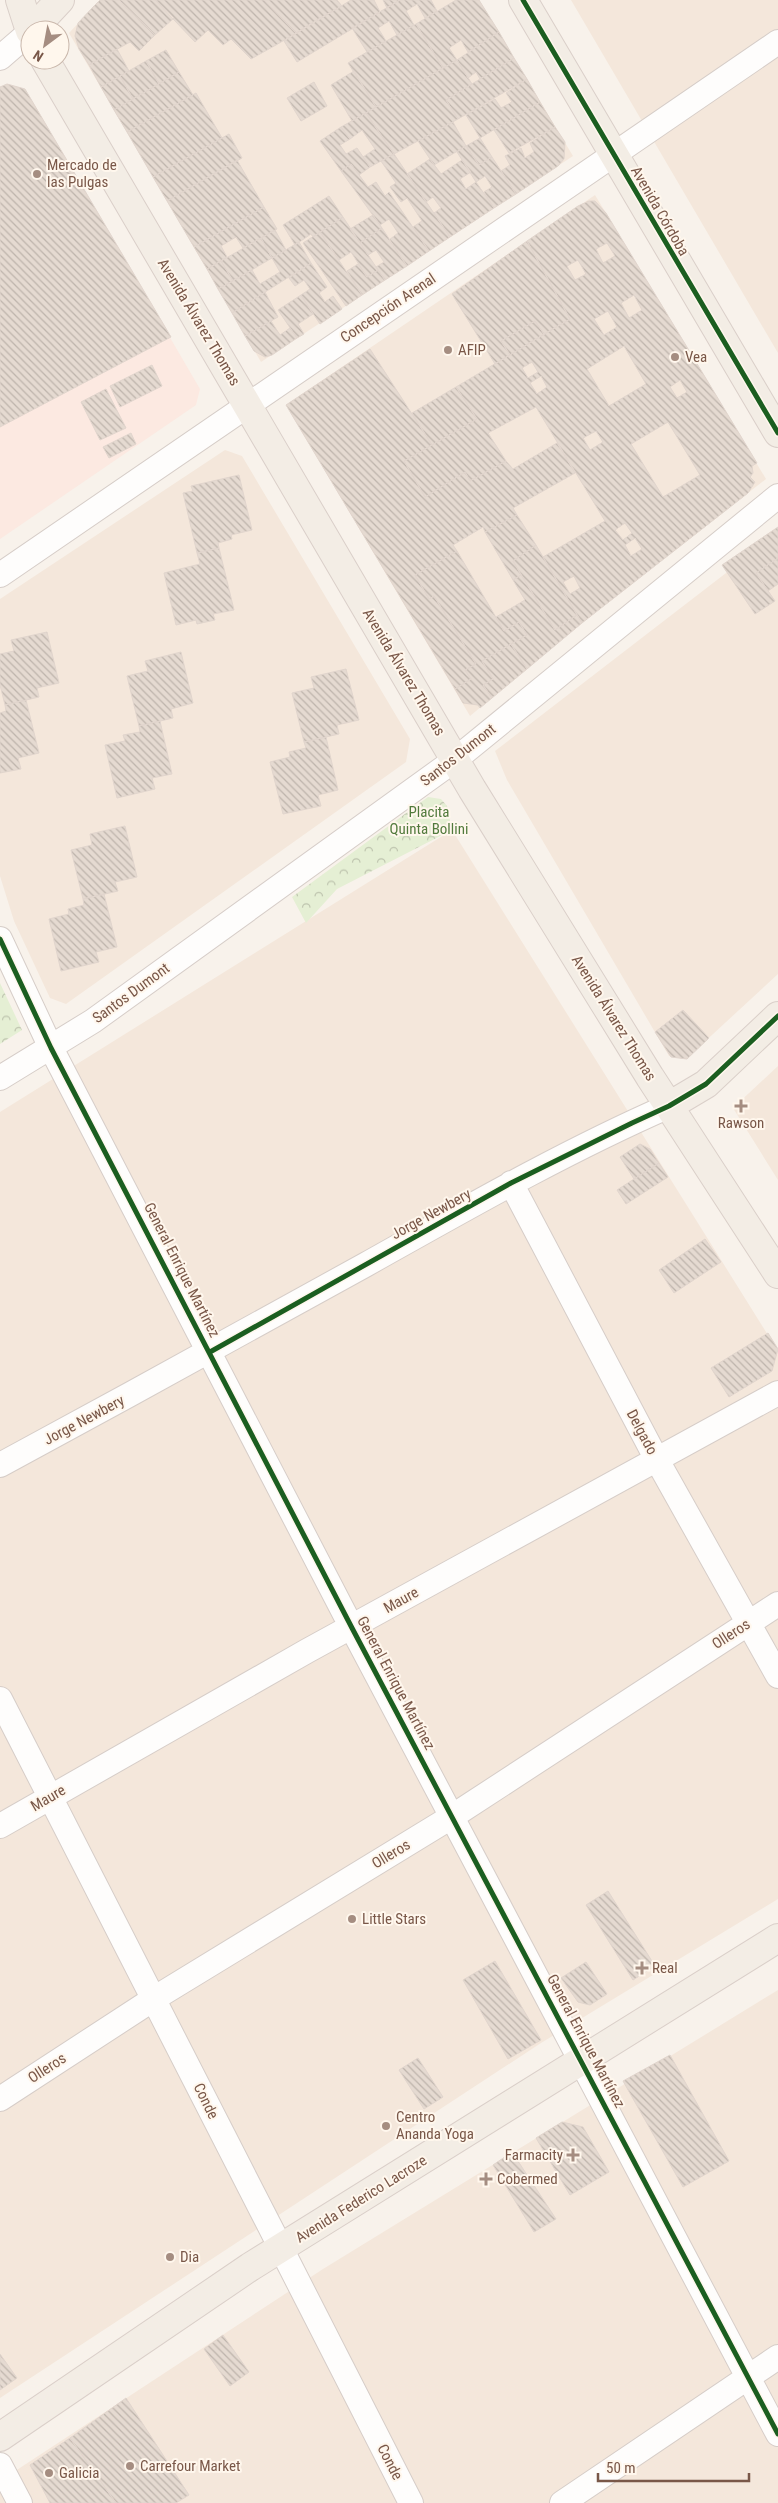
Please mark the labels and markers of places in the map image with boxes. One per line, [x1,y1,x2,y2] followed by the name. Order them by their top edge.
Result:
[47,156,117,191] place label: Mercado de las Pulgas
[31,168,43,180] marker: Mercado de las Pulgas
[458,341,486,359] place label: AFIP
[442,344,454,356] marker: AFIP
[685,348,707,366] place label: Vea
[669,351,681,363] marker: Vea
[735,1100,747,1112] marker: Rawson
[718,1114,764,1132] place label: Rawson
[362,1910,426,1928] place label: Little Stars
[346,1913,358,1925] marker: Little Stars
[652,1959,678,1977] place label: Real
[636,1962,648,1974] marker: Real
[396,2108,474,2143] place label: Centro Ananda Yoga
[380,2120,392,2132] marker: Centro Ananda Yoga
[505,2146,563,2164] place label: Farmacity
[567,2149,579,2161] marker: Farmacity
[497,2170,558,2188] place label: Cobermed
[479,2172,493,2186] marker: Cobermed
[180,2248,199,2266] place label: Dia
[164,2251,176,2263] marker: Dia
[140,2457,240,2475] place label: Carrefour Market
[124,2460,136,2472] marker: Carrefour Market
[59,2464,100,2482] place label: Galicia
[43,2467,55,2479] marker: Galicia

